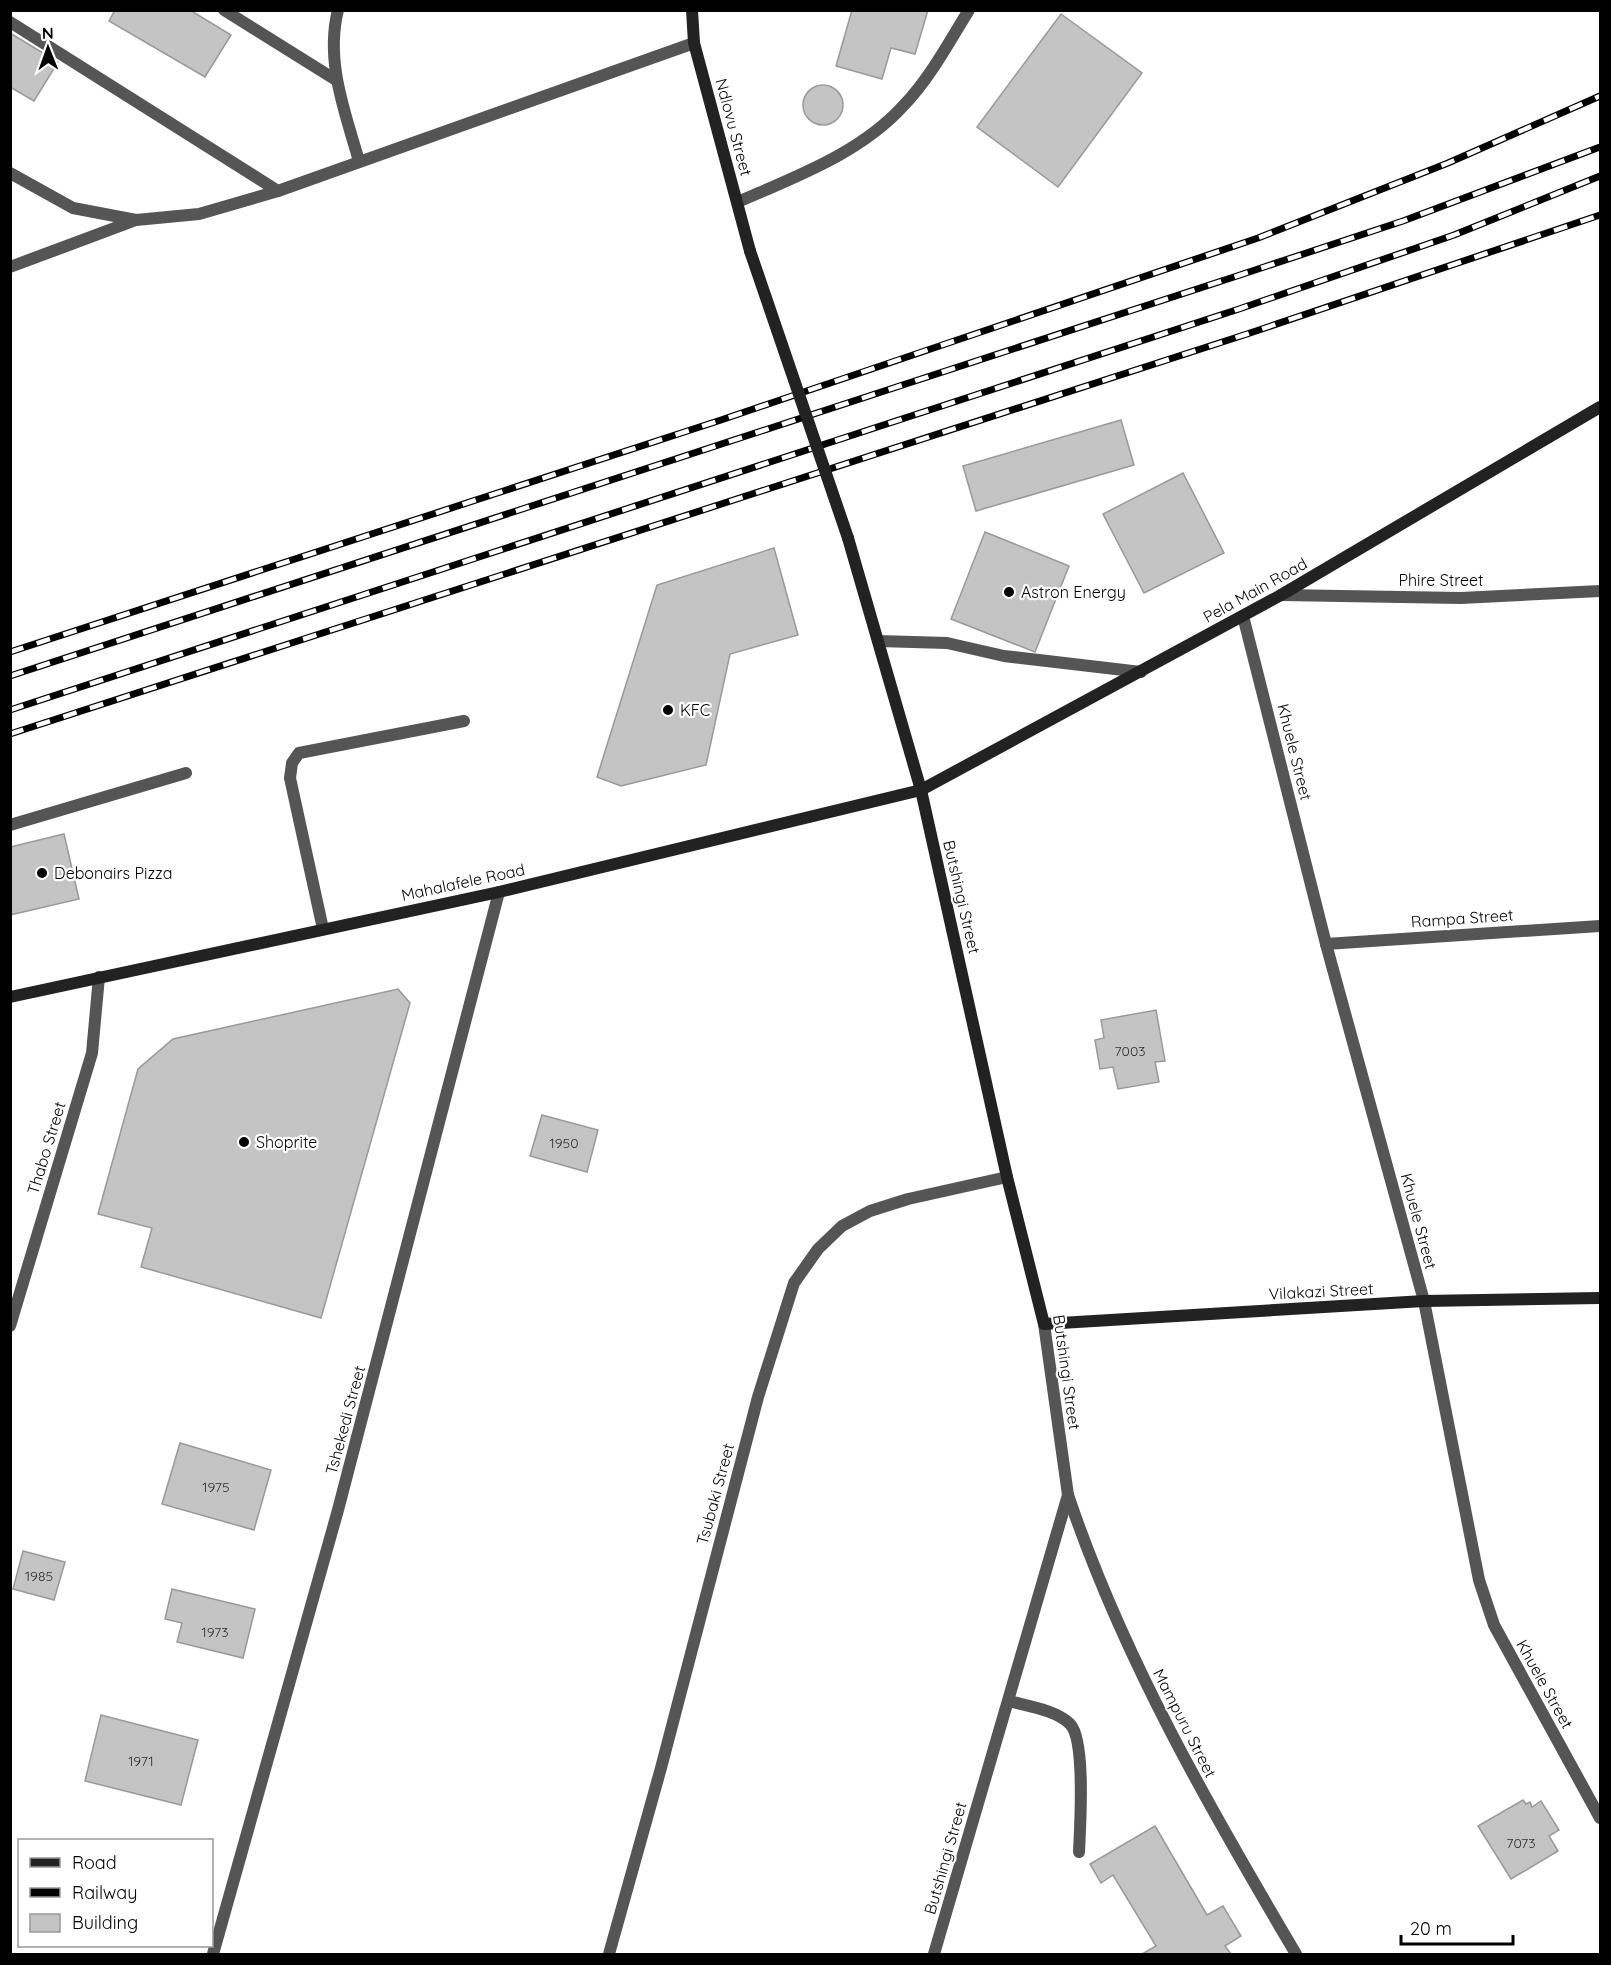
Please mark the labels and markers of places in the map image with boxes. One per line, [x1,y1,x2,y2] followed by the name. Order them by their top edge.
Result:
[1021,582,1126,602] place label: Astron Energy
[1002,585,1016,599] marker: Astron Energy
[680,700,710,720] place label: KFC
[661,703,675,717] marker: KFC
[54,863,172,883] place label: Debonairs Pizza
[35,866,49,880] marker: Debonairs Pizza
[256,1132,317,1152] place label: Shoprite
[237,1135,251,1149] marker: Shoprite

